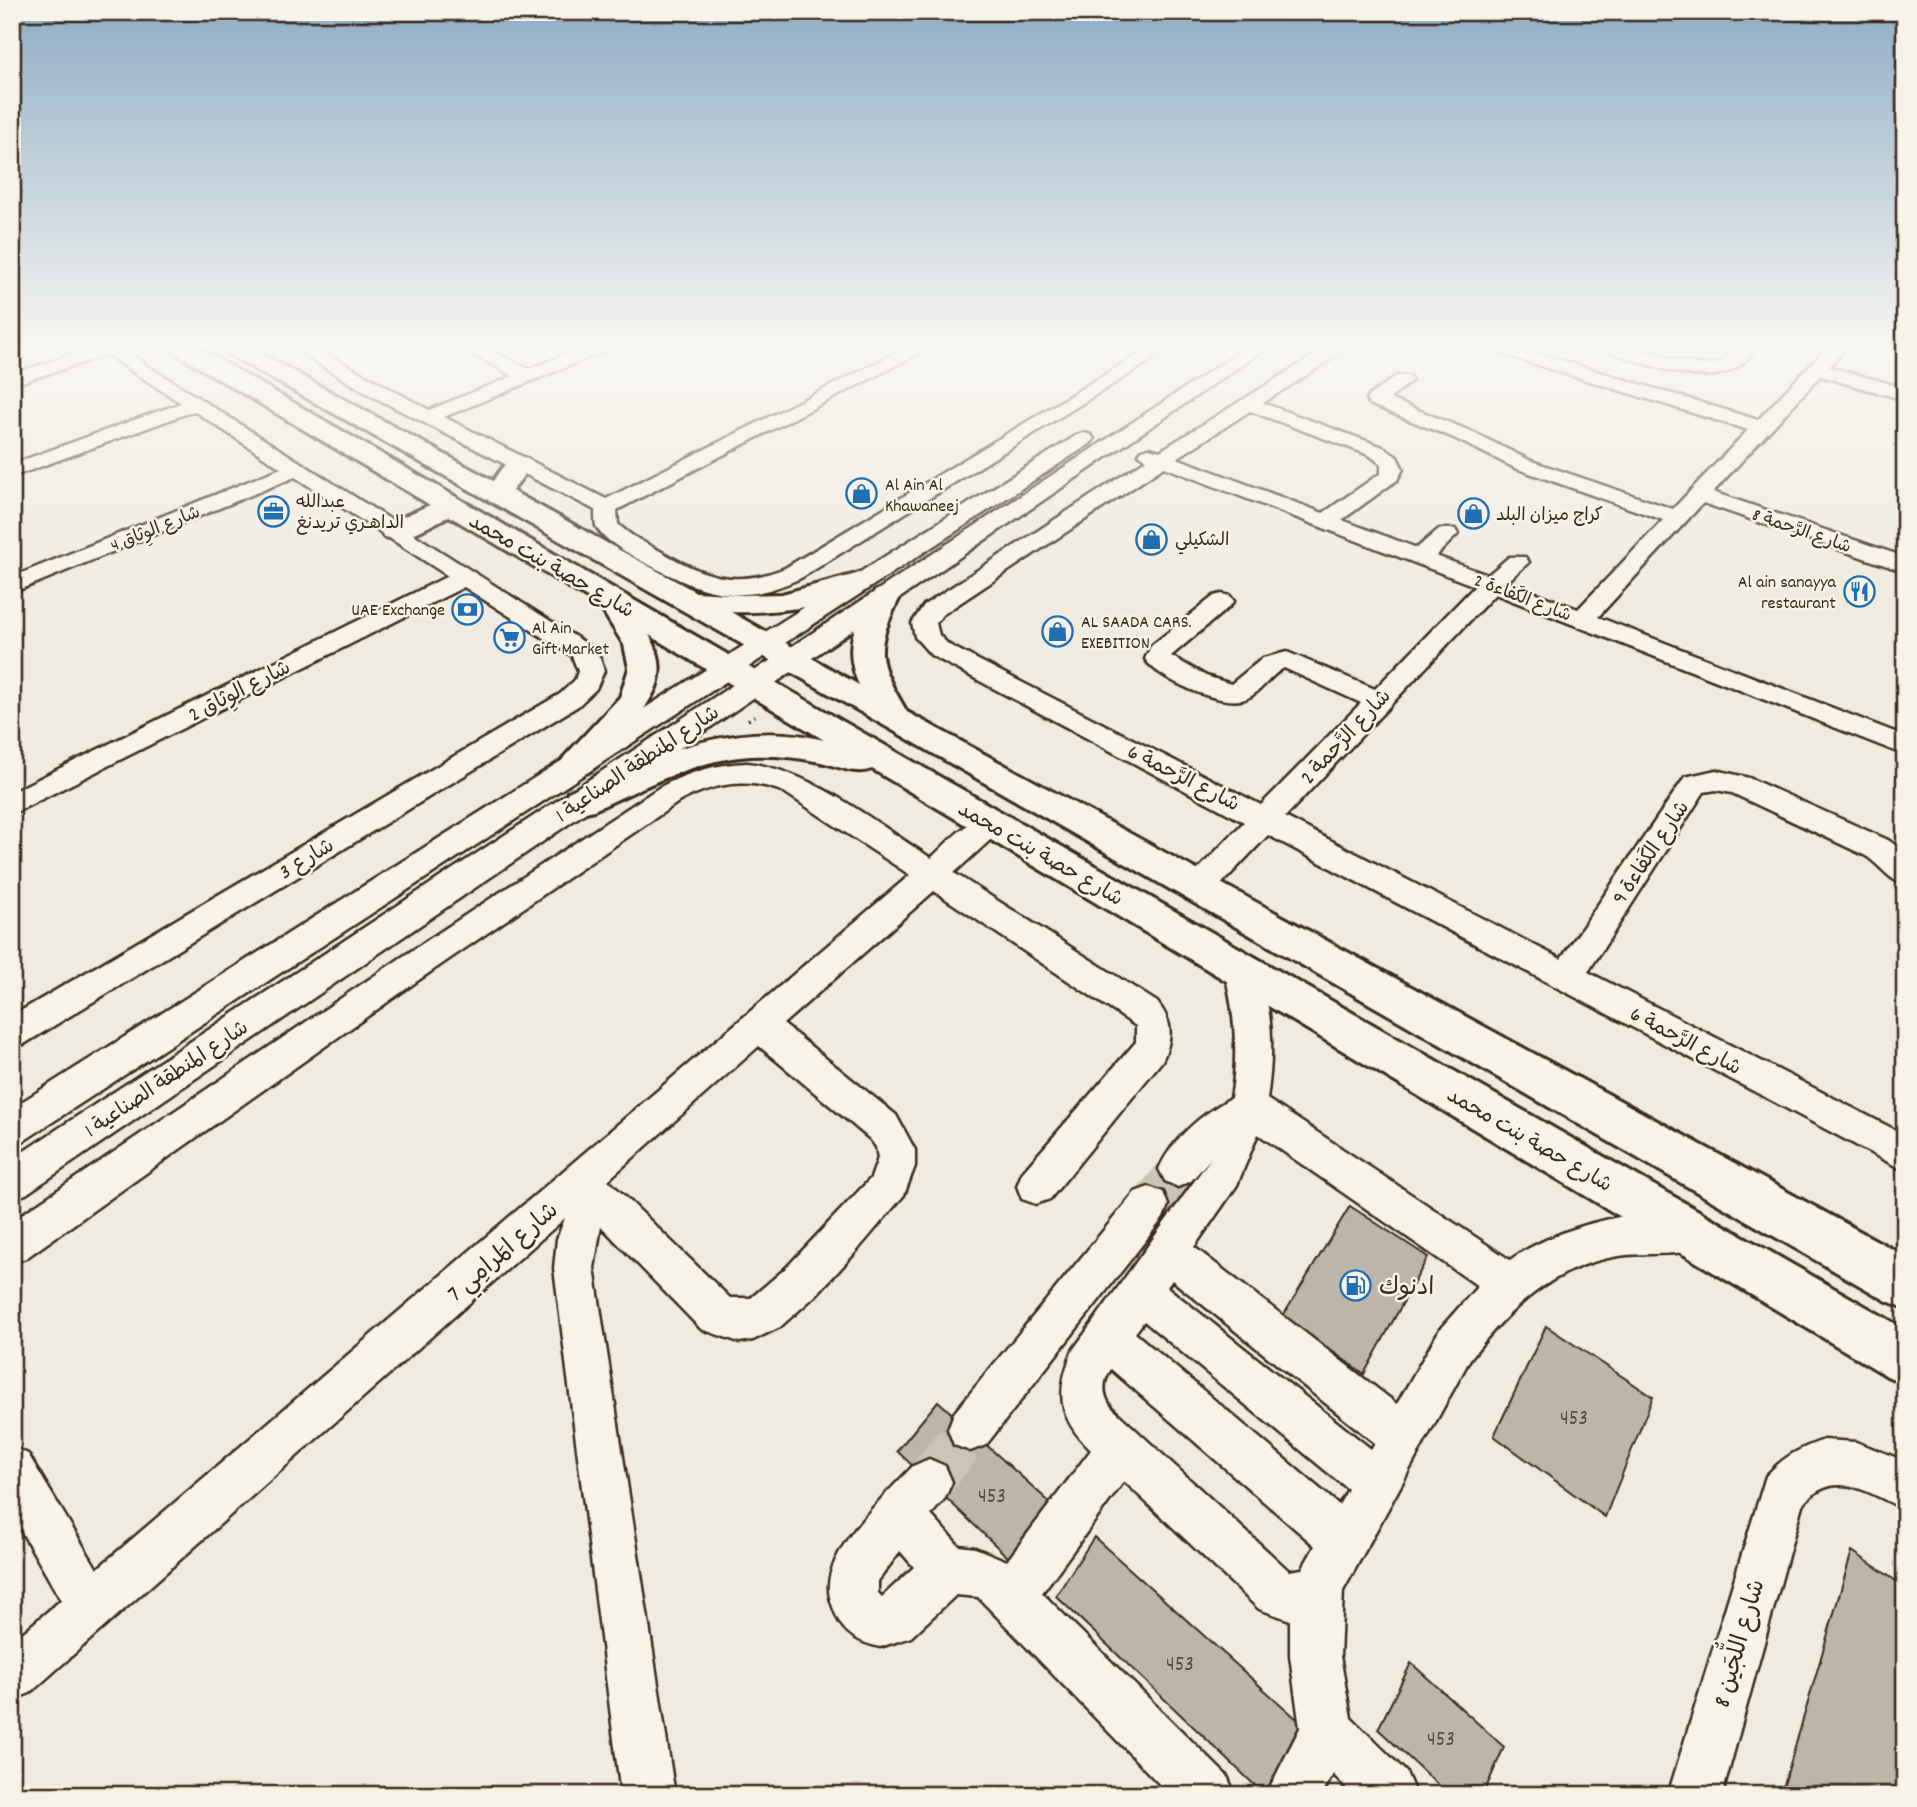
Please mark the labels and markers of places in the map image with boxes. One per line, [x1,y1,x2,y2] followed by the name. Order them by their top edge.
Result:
[885,474,959,520] place label: Al Ain Al Khawaneej
[845,477,879,511] shop icon: Al Ain Al Khawaneej
[296,491,404,537] place label: عبدالله الداهـري تريدنغ
[256,494,290,528] office icon: عبدالله الداهـري تريدنغ
[1456,497,1490,531] shop icon: كراج ميزان البلد
[1496,504,1603,529] place label: كراج ميزان البلد
[1135,522,1169,556] shop icon: الشكيلي
[1175,529,1229,555] place label: الشكيلي
[1738,571,1837,617] place label: Al ain sanayya restaurant
[1842,574,1876,608] restaurant icon: Al ain sanayya restaurant
[451,592,485,626] bank icon: UAE Exchange
[351,599,445,624] place label: UAE Exchange
[1081,611,1192,657] place label: AL SAADA CARS. EXEBITION
[1041,614,1075,648] shop icon: AL SAADA CARS. EXEBITION
[532,617,609,663] place label: Al Ain Gift Market
[492,620,526,654] supermarket icon: Al Ain Gift Market
[1339,1269,1373,1303] fuel station icon: ادنوك
[1379,1272,1434,1306] place label: ادنوك

